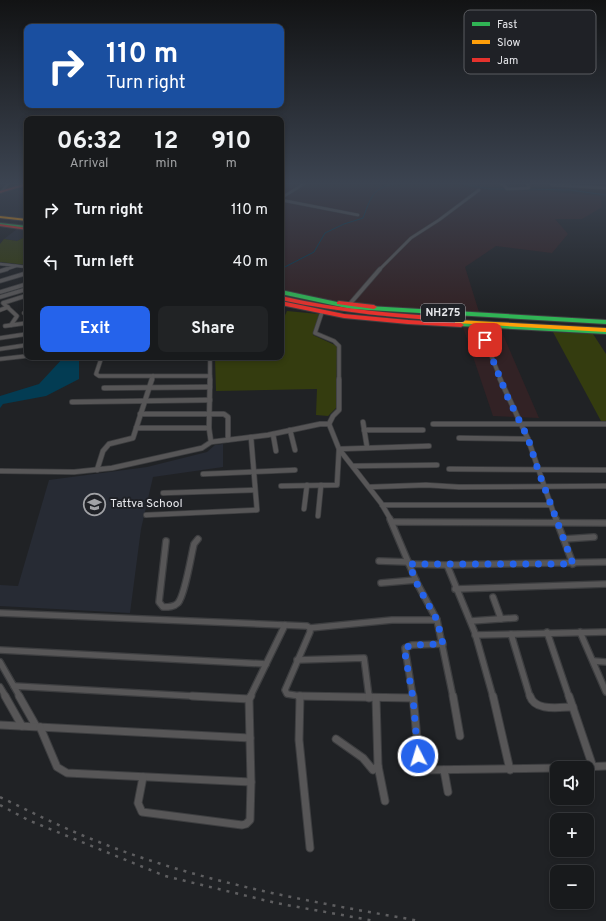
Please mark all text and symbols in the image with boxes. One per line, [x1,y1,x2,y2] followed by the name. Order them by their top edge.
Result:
[464,10,596,74] legend
[497,18,517,32] text: Fast
[497,36,520,50] text: Slow
[106,37,178,73] text: 110 m
[40,40,92,92] icon: right
[497,54,518,68] text: Jam
[106,72,186,95] text: Turn right
[57,127,122,157] text: 06:32
[154,127,179,157] text: 12
[211,127,251,157] text: 910
[70,156,109,172] text: Arrival
[156,156,177,172] text: min
[226,156,237,172] text: m
[40,199,62,221] icon: right
[74,201,143,220] text: Turn right
[231,201,268,220] text: 110 m
[40,251,62,273] icon: left
[74,253,134,272] text: Turn left
[233,253,268,272] text: 40 m
[421,304,465,322] road number: NH275
[40,306,150,352] button: Exit
[158,306,268,352] button: Share
[468,323,502,357] pin
[474,329,496,351] icon: arrive
[81,491,107,517] school or university icon: Tattva School
[110,496,183,512] place label: Tattva School
[397,735,439,777] position arrow
[550,761,594,909] map controls
[550,761,594,805] button: sound
[550,813,594,857] button: +
[550,865,594,909] button: −

